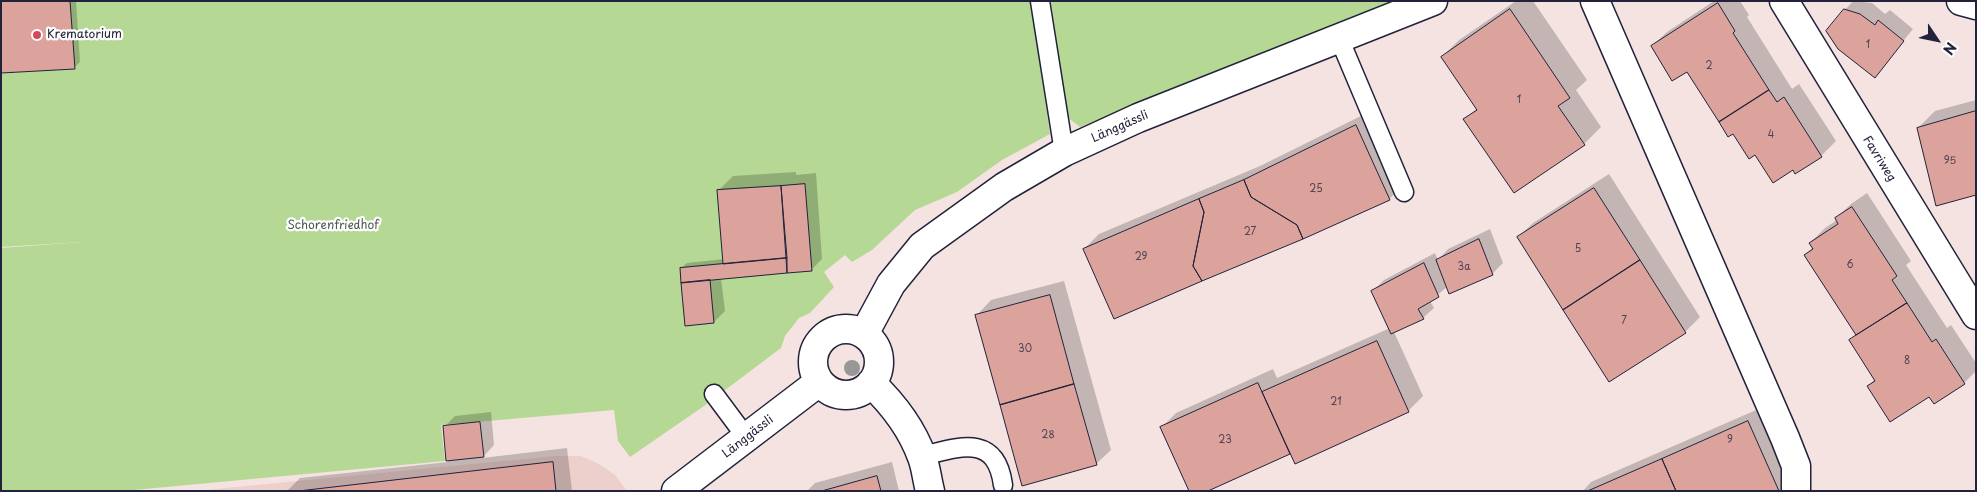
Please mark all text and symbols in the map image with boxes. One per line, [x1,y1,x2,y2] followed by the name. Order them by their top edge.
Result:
[1912,15,1962,65] north arrow
[47,28,122,42] place label: Krematorium
[31,29,43,41] marker: Krematorium
[1938,38,1962,59] text: N
[1866,39,1870,51] house number: 1
[1705,60,1713,72] house number: 2
[1517,94,1521,106] house number: 1
[1089,108,1151,146] street label: Länggässli
[1768,129,1774,141] house number: 4
[1859,134,1899,184] street label: Favriweg
[1944,155,1956,167] house number: 95
[1309,183,1323,195] house number: 25
[287,219,379,233] park label: Schorenfriedhof
[1244,226,1256,238] house number: 27
[1575,243,1581,255] house number: 5
[1135,251,1147,263] house number: 29
[1846,259,1854,271] house number: 6
[1458,261,1470,273] house number: 3a
[1621,315,1627,327] house number: 7
[1018,343,1032,355] house number: 30
[1904,355,1910,367] house number: 8
[1330,396,1342,408] house number: 21
[720,413,776,461] street label: Länggässli
[1041,429,1055,441] house number: 28
[1218,434,1232,446] house number: 23
[1727,434,1733,446] house number: 9

